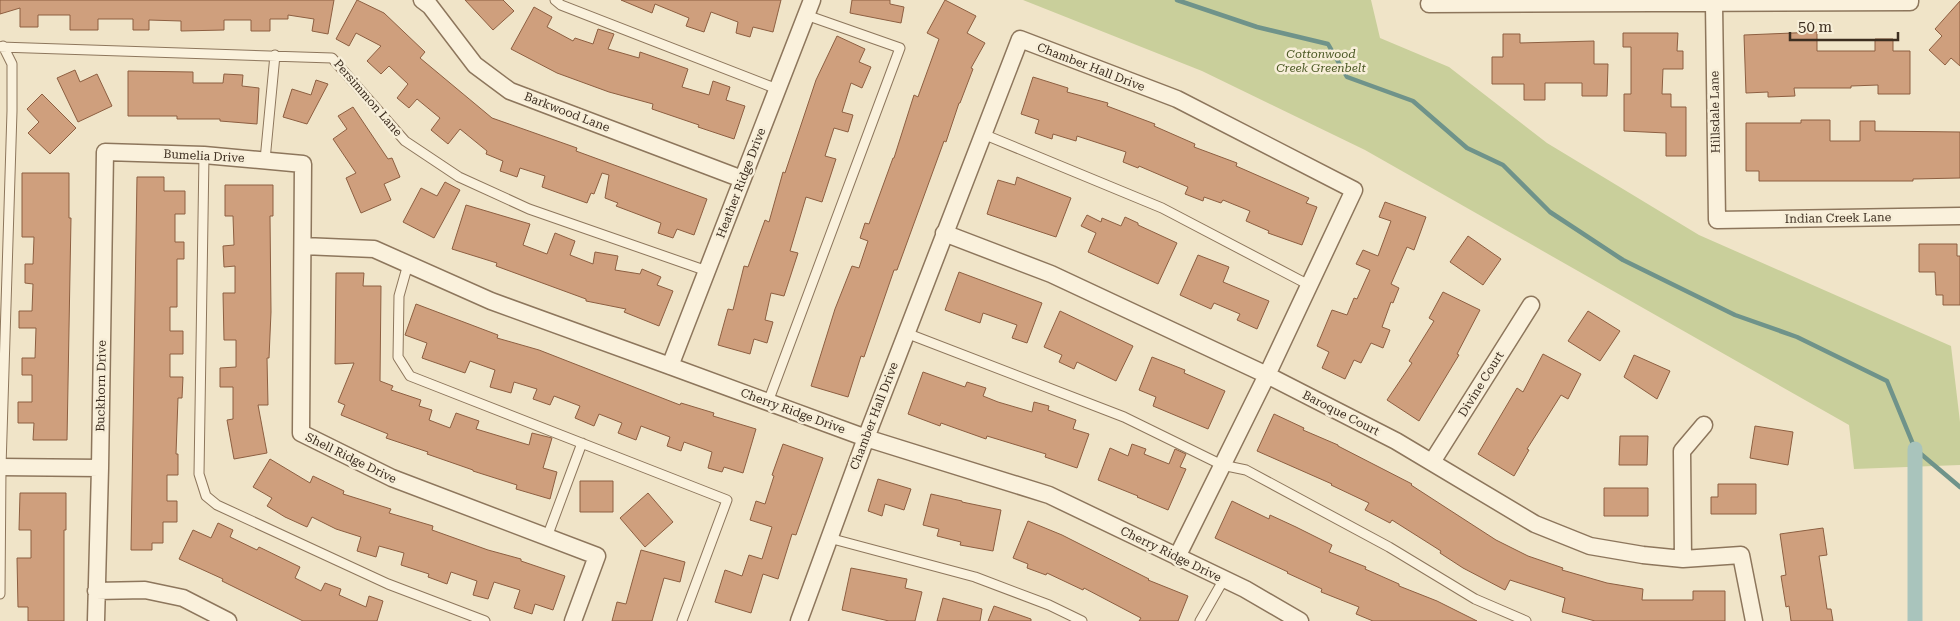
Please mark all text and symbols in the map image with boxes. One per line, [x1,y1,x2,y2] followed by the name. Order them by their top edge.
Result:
[1790,10,1898,42] scale bar
[1798,18,1833,36] text: 50 m
[1035,40,1147,94] street label: Chamber Hall Drive
[1276,47,1366,75] park label: Cottonwood Creek Greenbelt
[331,57,405,139] street label: Persimmon Lane
[1707,70,1723,154] street label: Hillsdale Lane
[522,89,612,135] street label: Barkwood Lane
[714,126,769,240] street label: Heather Ridge Drive
[163,147,245,165] street label: Bumelia Drive
[1785,210,1892,226] street label: Indian Creek Lane
[93,340,109,432] street label: Buckhorn Drive
[1455,348,1507,419] street label: Divine Court
[847,360,901,472] street label: Chamber Hall Drive
[739,386,848,437] street label: Cherry Ridge Drive
[1300,388,1382,439] street label: Baroque Court
[303,430,399,486] street label: Shell Ridge Drive
[1118,523,1224,585] street label: Cherry Ridge Drive

